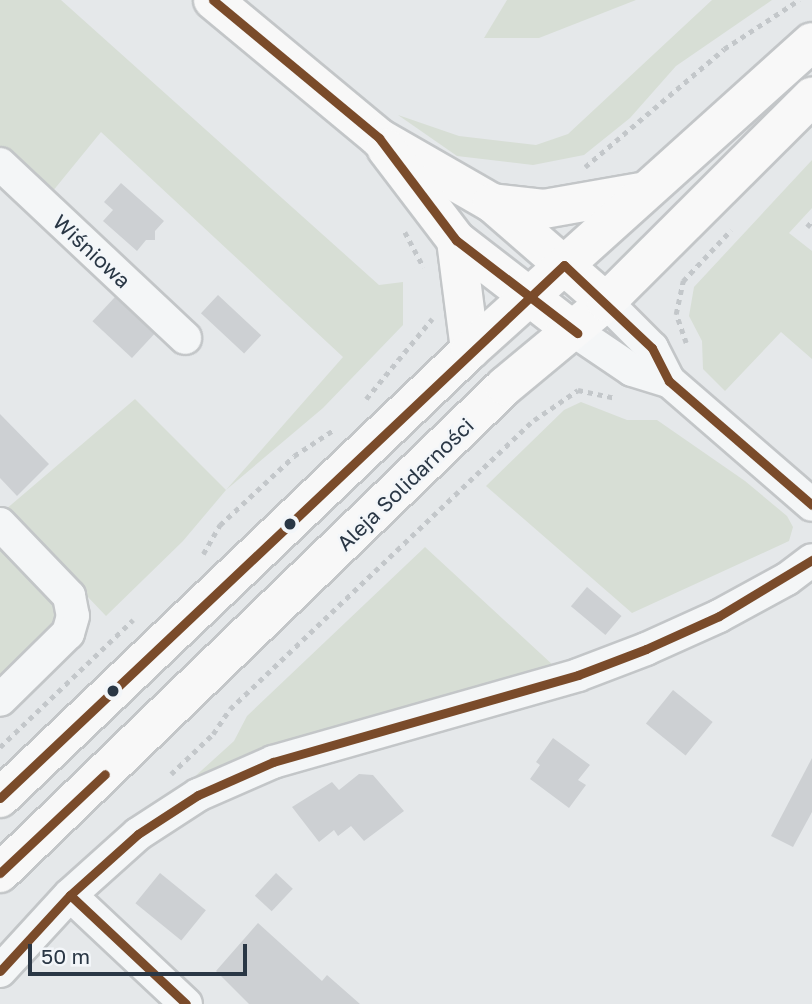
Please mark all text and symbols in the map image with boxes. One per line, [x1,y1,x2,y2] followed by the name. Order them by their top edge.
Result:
[48,209,136,293] street label: Wiśniowa
[331,412,479,556] street label: Aleja Solidarności
[283,517,297,531] unlabelled marker
[106,684,120,698] unlabelled marker
[32,930,250,974] scale bar
[41,943,90,969] text: 50 m

